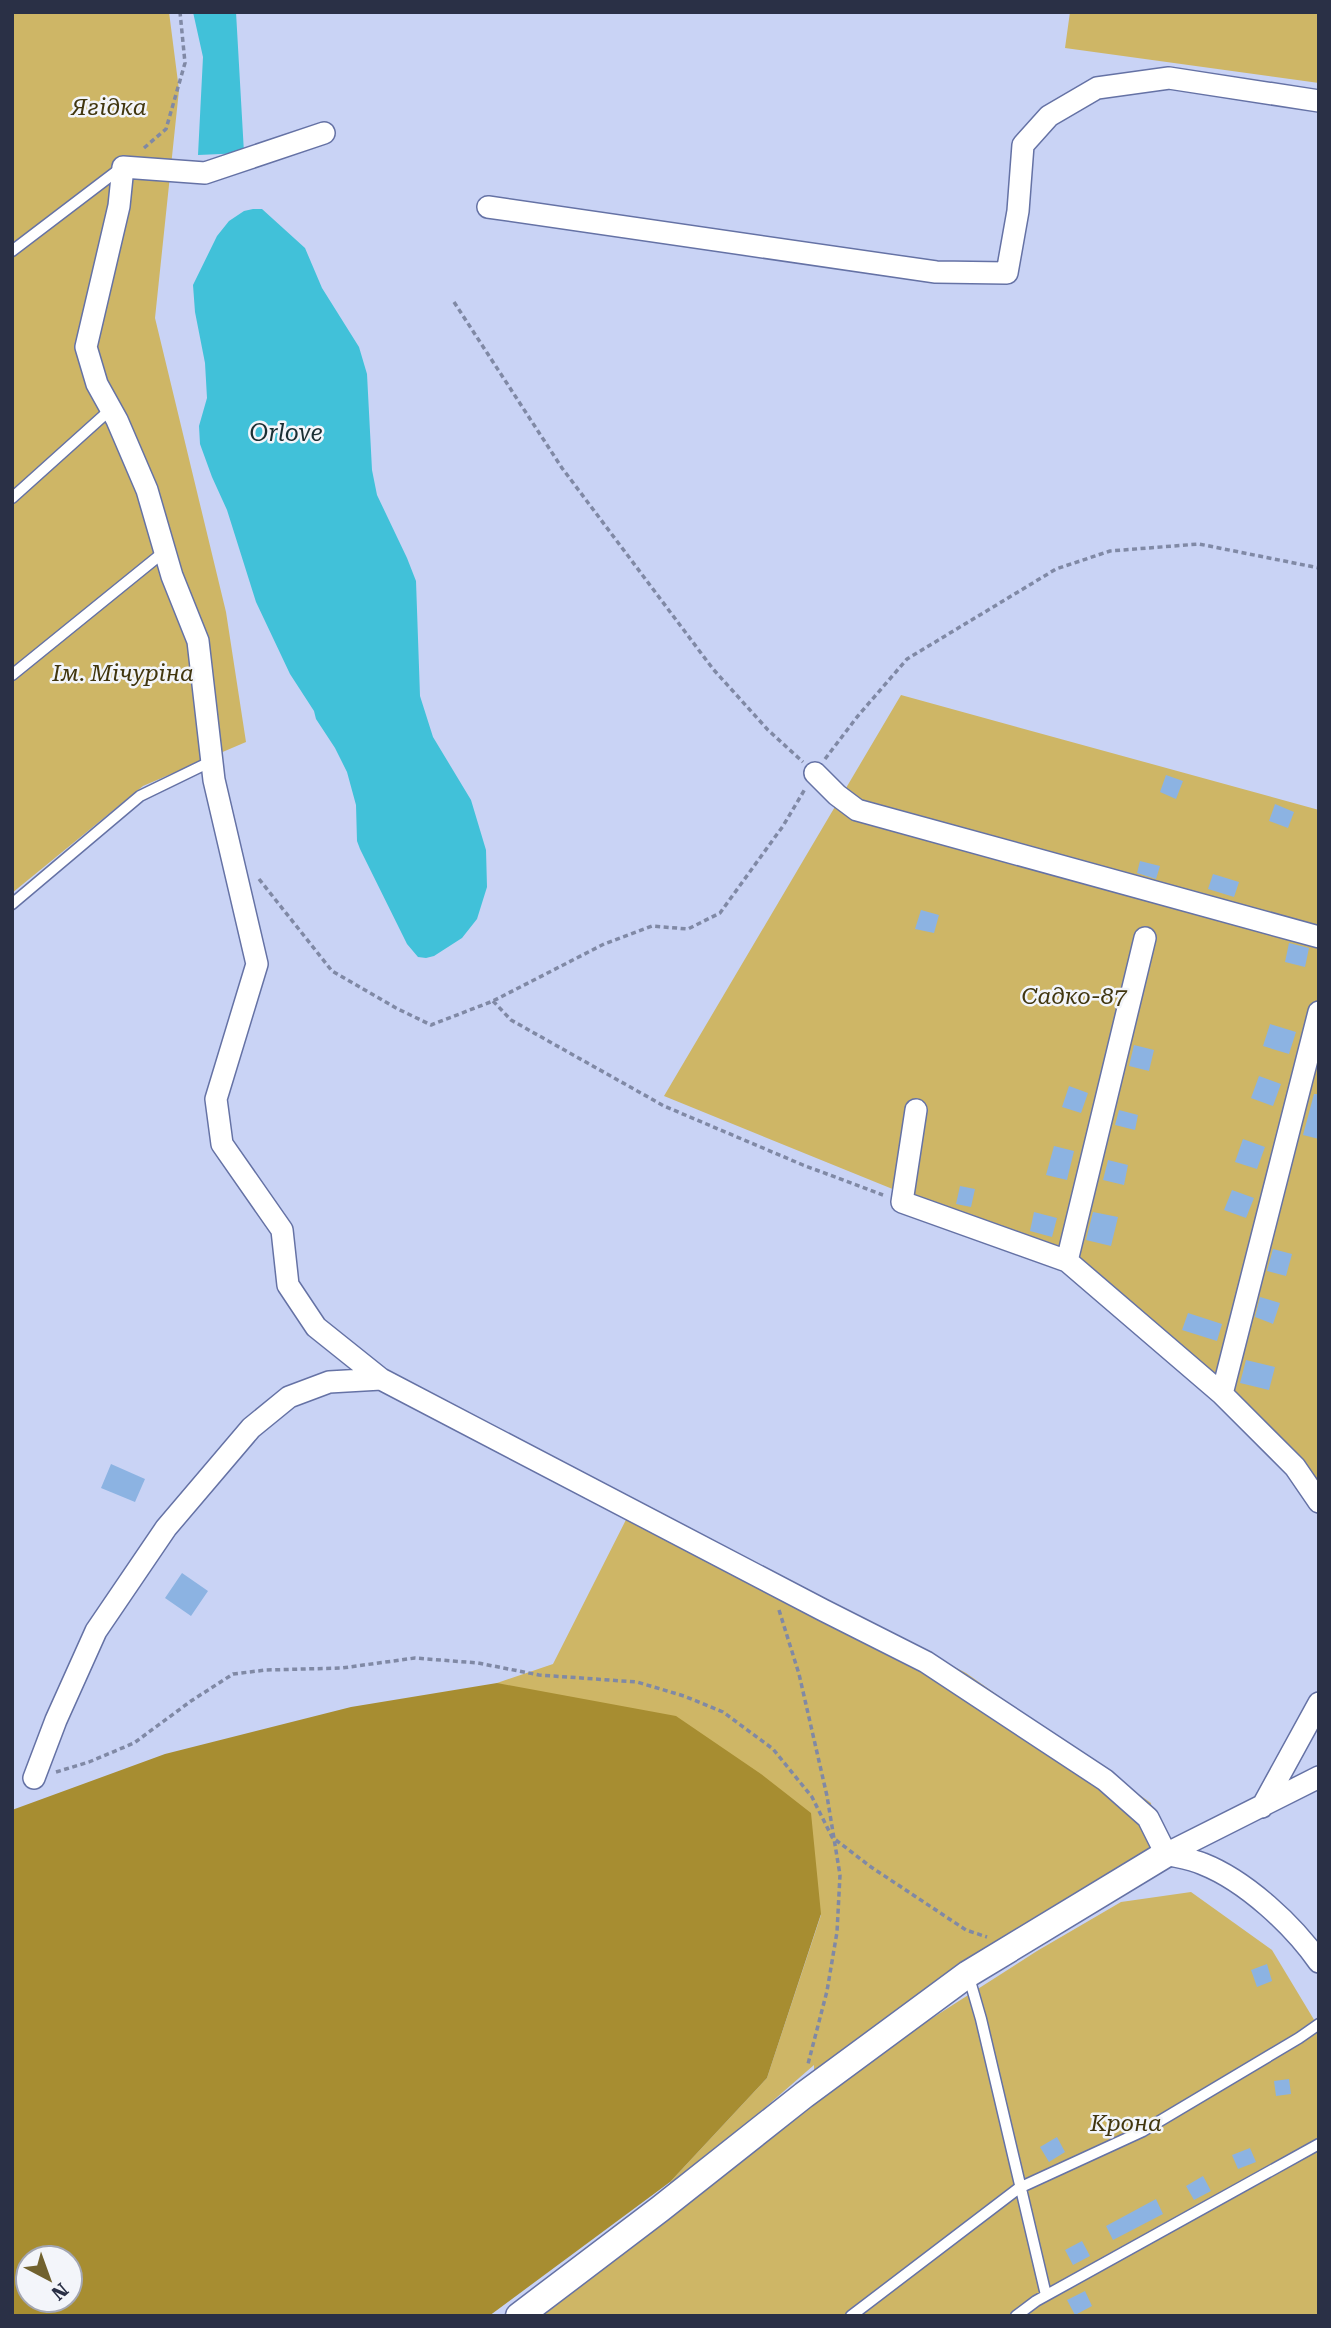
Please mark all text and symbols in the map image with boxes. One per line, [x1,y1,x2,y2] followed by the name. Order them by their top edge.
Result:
[70,94,147,121] park label: Ягідка
[249,419,323,447] water label: Orlove
[51,660,194,687] park label: Ім. Мічуріна
[1021,983,1128,1010] park label: Садко-87
[1089,2110,1162,2137] park label: Крона
[14,2244,84,2314] north arrow
[46,2278,73,2305] text: N

